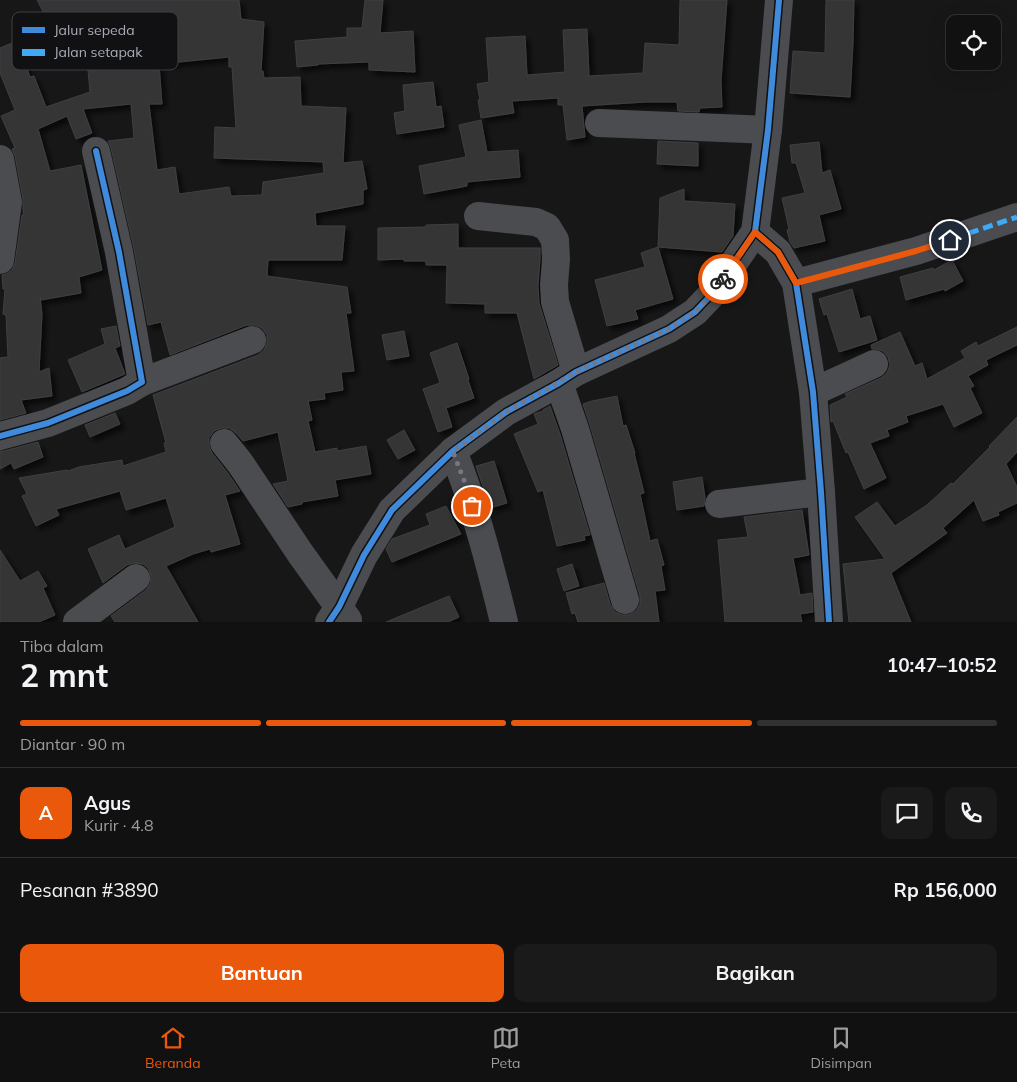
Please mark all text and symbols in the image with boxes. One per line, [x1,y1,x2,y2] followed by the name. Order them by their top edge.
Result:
[12,12,178,70] legend
[946,15,1001,70] map controls
[946,15,1001,70] button: locate
[54,21,135,39] text: Jalur sepeda
[54,43,143,61] text: Jalan setapak
[929,219,971,261] pin
[936,226,964,254] icon: home
[698,254,748,304] courier
[709,265,737,293] icon: bike
[451,485,493,527] pin
[458,492,486,520] icon: bag
[20,636,104,656] text: Tiba dalam
[887,653,997,677] text: 10:47–10:52
[20,655,108,695] text: 2 mnt
[20,734,125,754] text: Diantar · 90 m
[881,787,933,839] button: chat
[945,787,997,839] button: phone
[84,791,131,815] text: Agus
[39,801,53,825] text: A
[84,815,154,835] text: Kurir · 4.8
[20,878,159,902] text: Pesanan #3890
[894,878,997,902] text: Rp 156,000
[20,944,504,1002] button: Bantuan
[514,944,997,1002] button: Bagikan
[145,1024,201,1072] tab: Beranda
[491,1024,520,1072] tab: Peta
[811,1024,872,1072] tab: Disimpan

